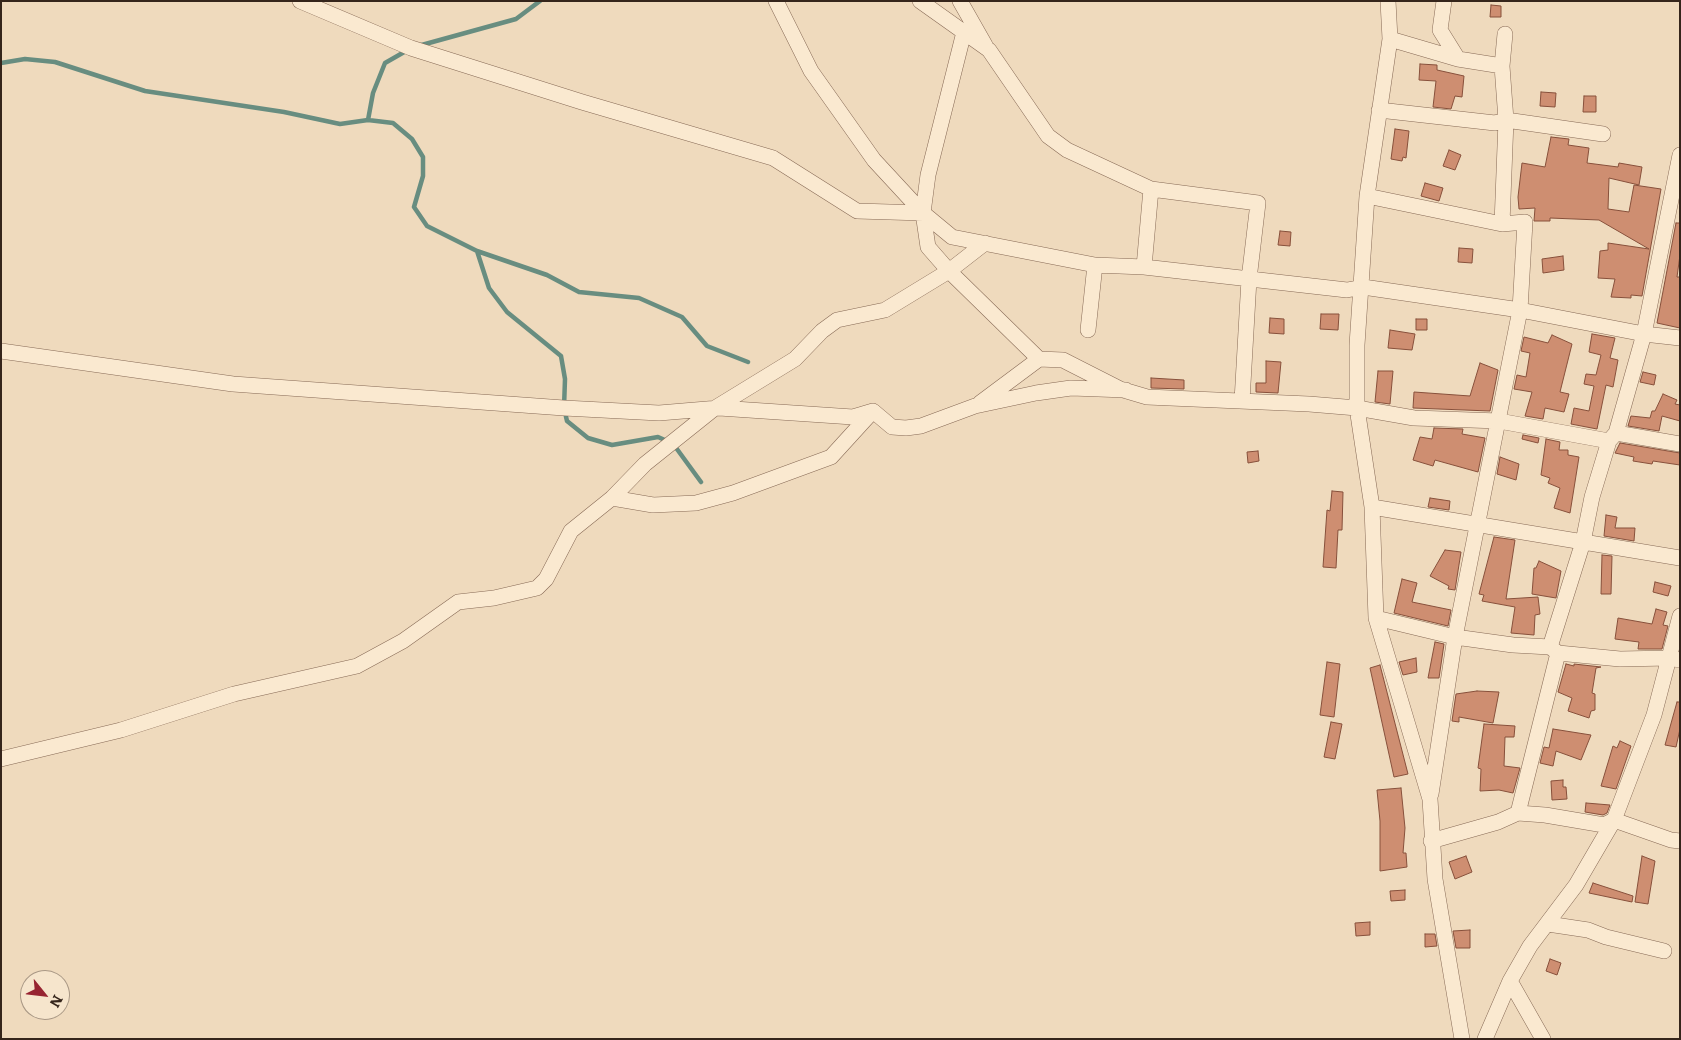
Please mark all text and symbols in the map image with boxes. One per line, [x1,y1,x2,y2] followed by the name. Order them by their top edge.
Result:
[20,970,70,1020] north arrow
[46,992,69,1012] text: N

